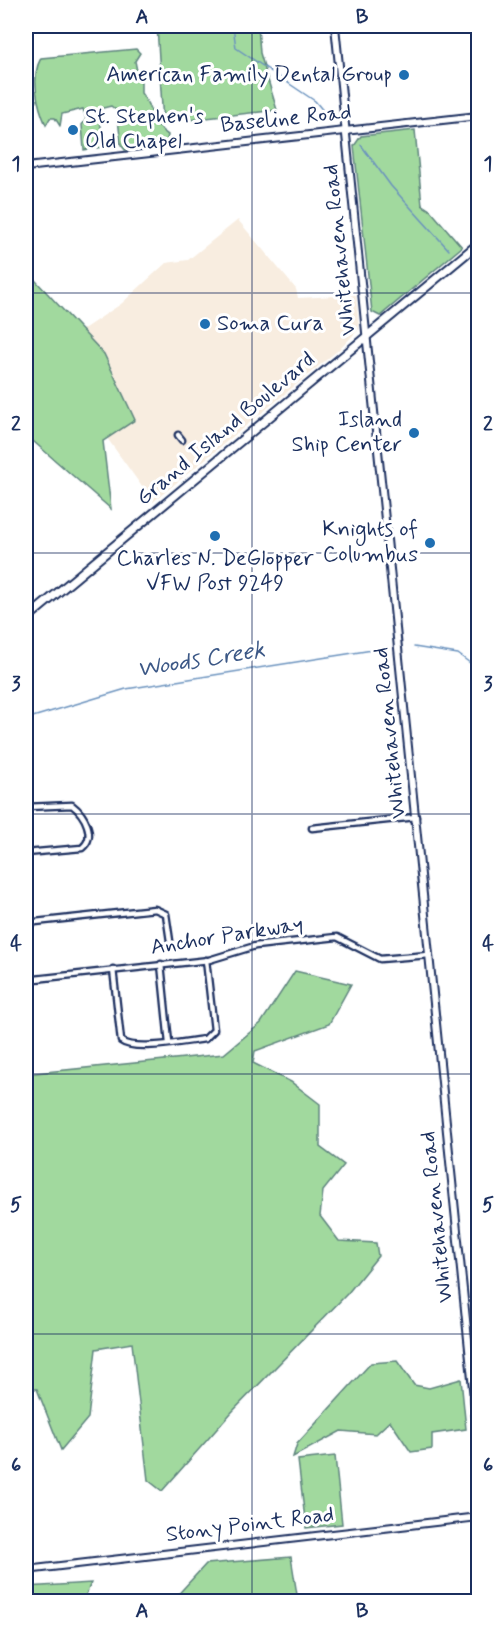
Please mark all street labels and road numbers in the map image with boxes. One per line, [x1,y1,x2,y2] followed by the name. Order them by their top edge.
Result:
[219,98,353,140] street label: Baseline Road
[317,163,363,337] street label: Whitehaven Road
[131,346,321,512] street label: Grand Island Boulevard
[367,646,413,820] street label: Whitehaven Road
[149,910,305,962] street label: Anchor Parkway
[414,1130,460,1304] street label: Whitehaven Road
[164,1501,336,1549] street label: Stony Point Road

